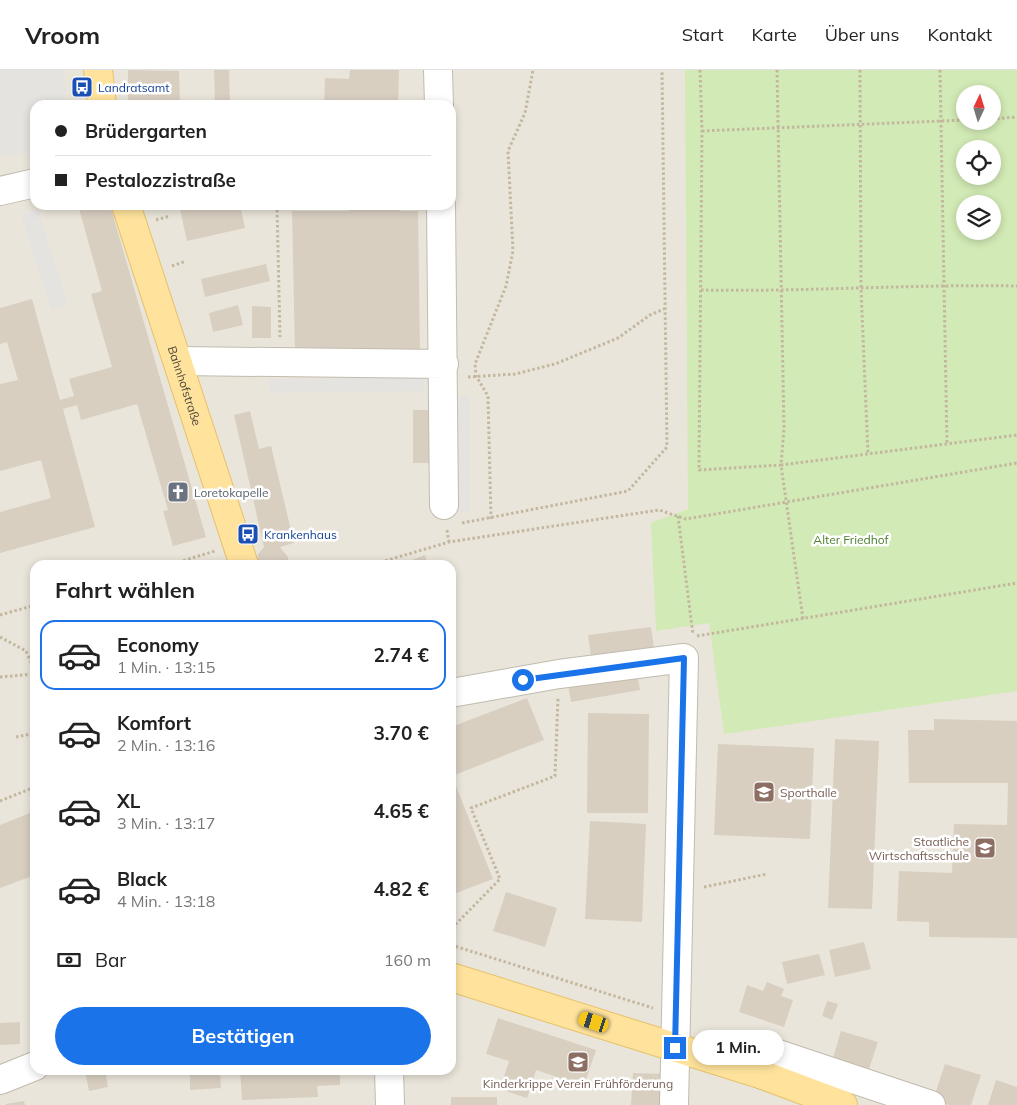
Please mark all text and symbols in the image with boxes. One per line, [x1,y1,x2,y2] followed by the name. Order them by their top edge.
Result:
[25,20,100,50] text: Vroom
[682,23,723,46] text: Start
[751,23,797,46] text: Karte
[825,23,900,46] text: Über uns
[928,23,992,46] text: Kontakt
[70,75,94,99] bus stop icon: Landratsamt
[98,80,170,95] place label: Landratsamt
[956,85,1001,130] north arrow
[956,85,1001,240] map controls
[85,119,207,143] text: Brüdergarten
[956,140,1001,185] button: locate
[85,168,236,192] text: Pestalozzistraße
[956,195,1001,240] button: layers
[165,344,205,427] street label: Bahnhofstraße
[166,480,190,504] church icon: Loretokapelle
[194,485,268,500] place label: Loretokapelle
[236,522,260,546] bus stop icon: Krankenhaus
[264,527,337,542] place label: Krankenhaus
[813,532,890,547] park label: Alter Friedhof
[55,576,195,604] text: Fahrt wählen
[57,633,102,678] icon: car
[117,633,199,657] text: Economy
[373,643,429,667] text: 2.74 €
[117,657,215,677] text: 1 Min. · 13:15
[512,669,534,691] route start
[57,711,102,756] icon: car
[117,711,191,735] text: Komfort
[373,721,429,745] text: 3.70 €
[117,735,215,755] text: 2 Min. · 13:16
[752,780,776,804] school or university icon: Sporthalle
[780,785,837,800] place label: Sporthalle
[57,789,102,834] icon: car
[117,789,140,813] text: XL
[373,799,429,823] text: 4.65 €
[117,813,215,833] text: 3 Min. · 13:17
[869,834,969,863] place label: Staatliche Wirtschaftsschule
[973,836,997,860] school or university icon: Staatliche Wirtschaftsschule
[57,867,102,912] icon: car
[117,867,167,891] text: Black
[373,877,429,901] text: 4.82 €
[117,891,215,911] text: 4 Min. · 13:18
[55,946,83,974] icon: cash
[95,948,126,972] text: Bar
[384,950,431,970] text: 160 m
[55,1007,431,1065] button: Bestätigen
[577,1010,610,1034] car
[692,1030,785,1066] callout: 1 Min.
[664,1037,686,1059] route end
[715,1037,761,1057] text: 1 Min.
[566,1050,590,1074] school or university icon: Kinderkrippe Verein Frühförderung
[483,1076,673,1091] place label: Kinderkrippe Verein Frühförderung

